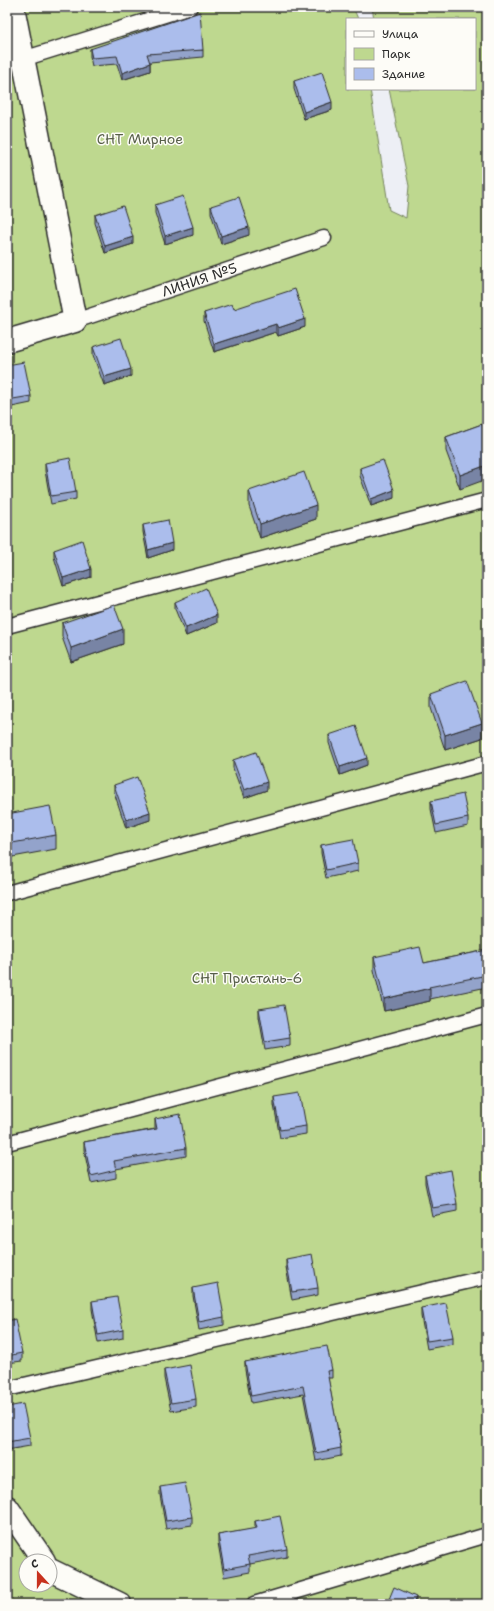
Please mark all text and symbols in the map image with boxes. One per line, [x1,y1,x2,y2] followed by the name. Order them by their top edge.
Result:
[346,18,476,90] legend
[382,26,419,42] text: Улица
[382,46,411,62] text: Парк
[382,66,426,82] text: Здание
[97,130,183,148] park label: СНТ Мирное
[159,259,239,301] street label: ЛИНИЯ №5
[192,969,302,987] park label: СНТ Пристань-6
[18,1553,58,1593] north arrow
[29,1556,41,1572] text: С

